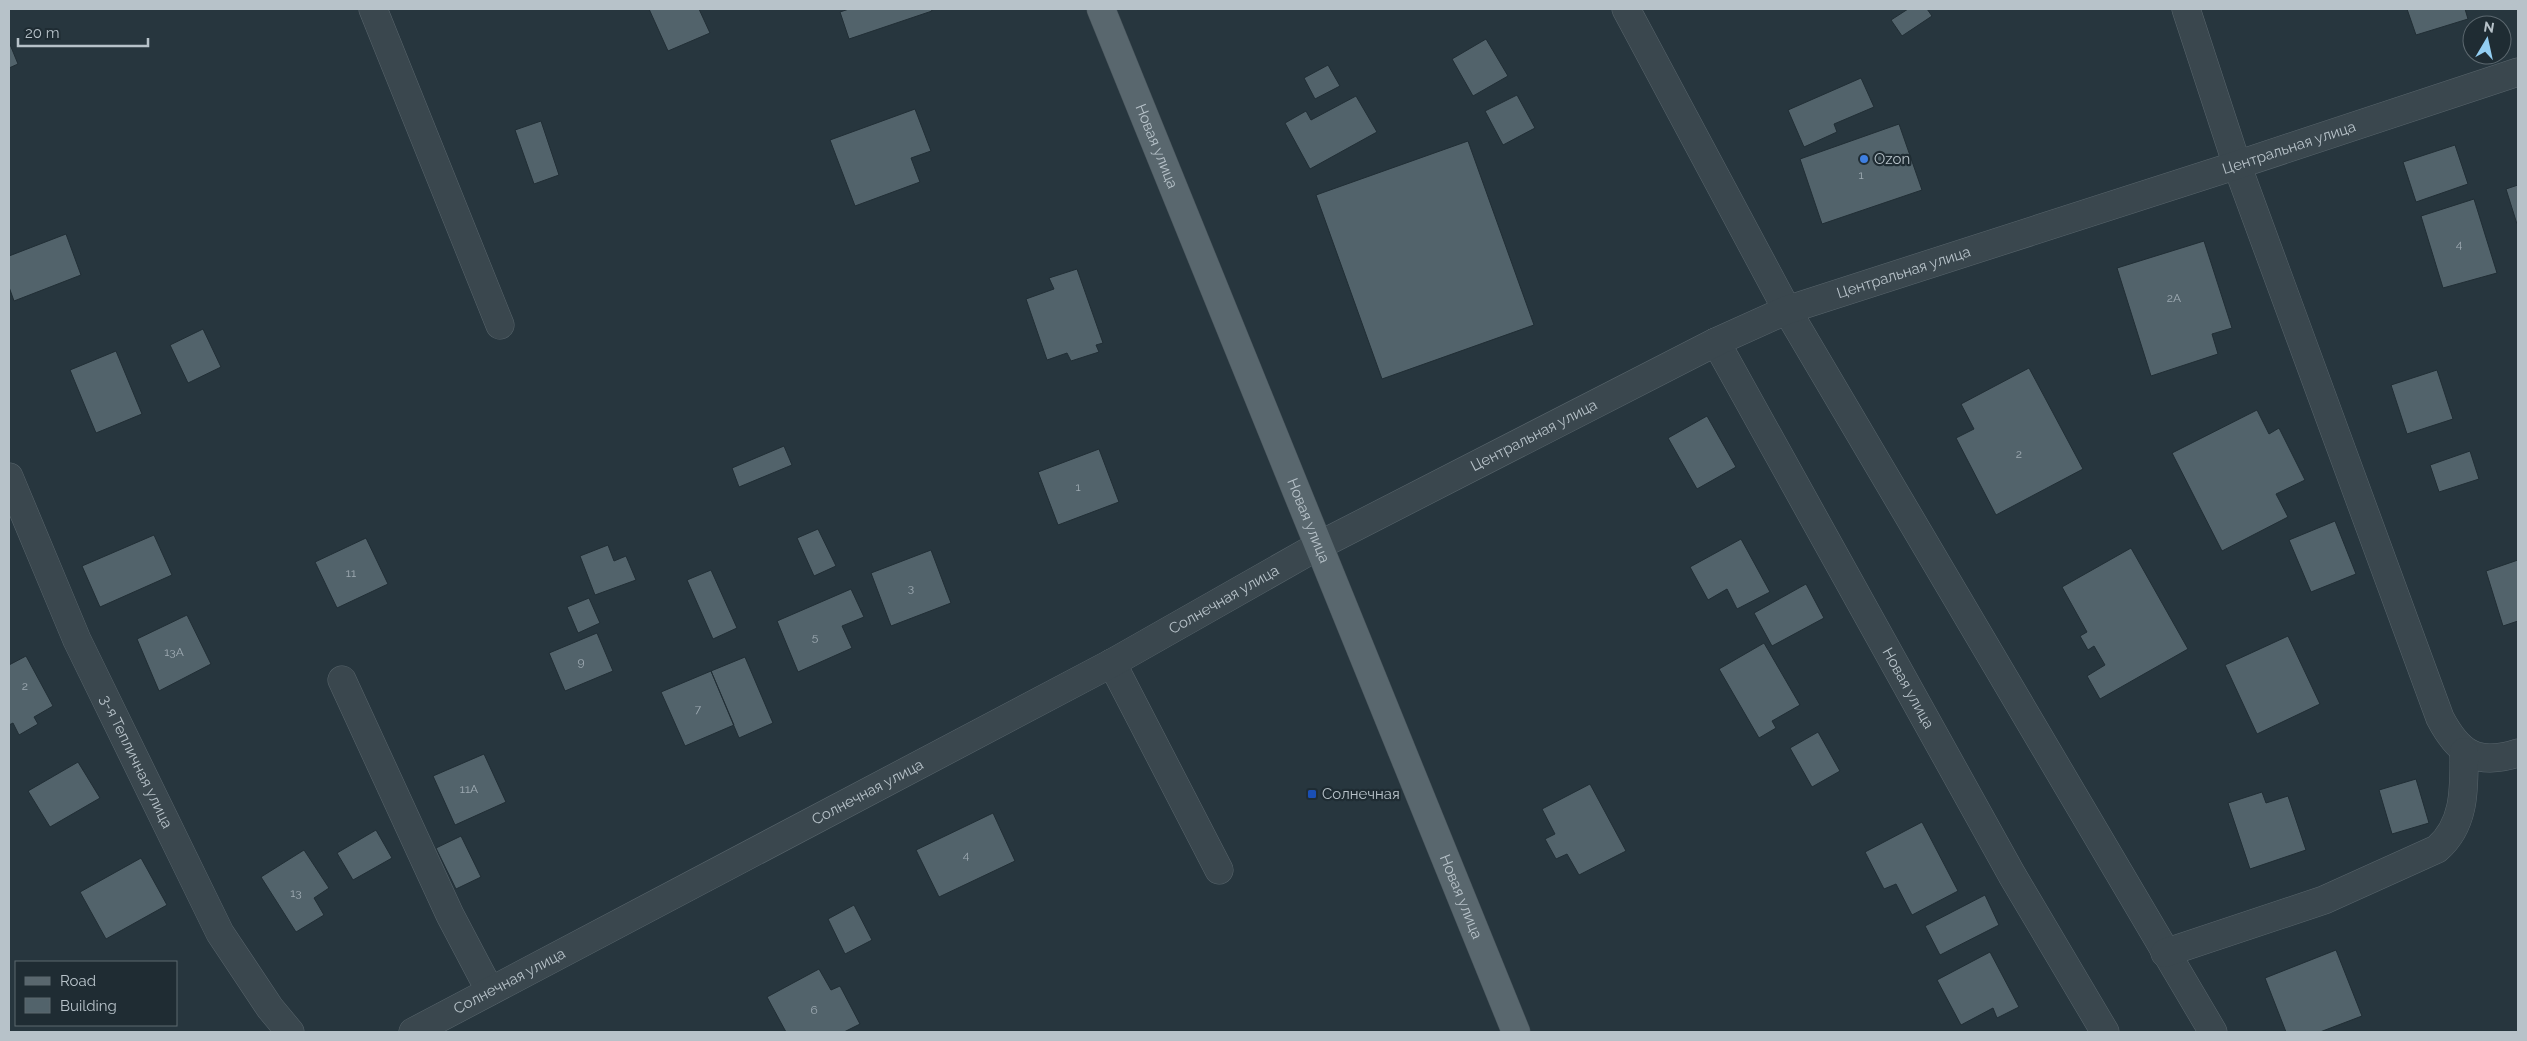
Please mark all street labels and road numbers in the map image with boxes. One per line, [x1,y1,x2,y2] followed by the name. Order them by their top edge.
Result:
[1131,101,1182,191] street label: Новая улица
[2220,117,2358,178] street label: Центральная улица
[1834,242,1973,302] street label: Центральная улица
[1468,395,1600,475] street label: Центральная улица
[1283,476,1334,566] street label: Новая улица
[1166,561,1282,638] street label: Солнечная улица
[1879,645,1938,732] street label: Новая улица
[96,692,177,831] street label: 3-я Тепличная улица
[809,755,926,829] street label: Солнечная улица
[1436,852,1486,942] street label: Новая улица
[450,944,568,1018] street label: Солнечная улица

